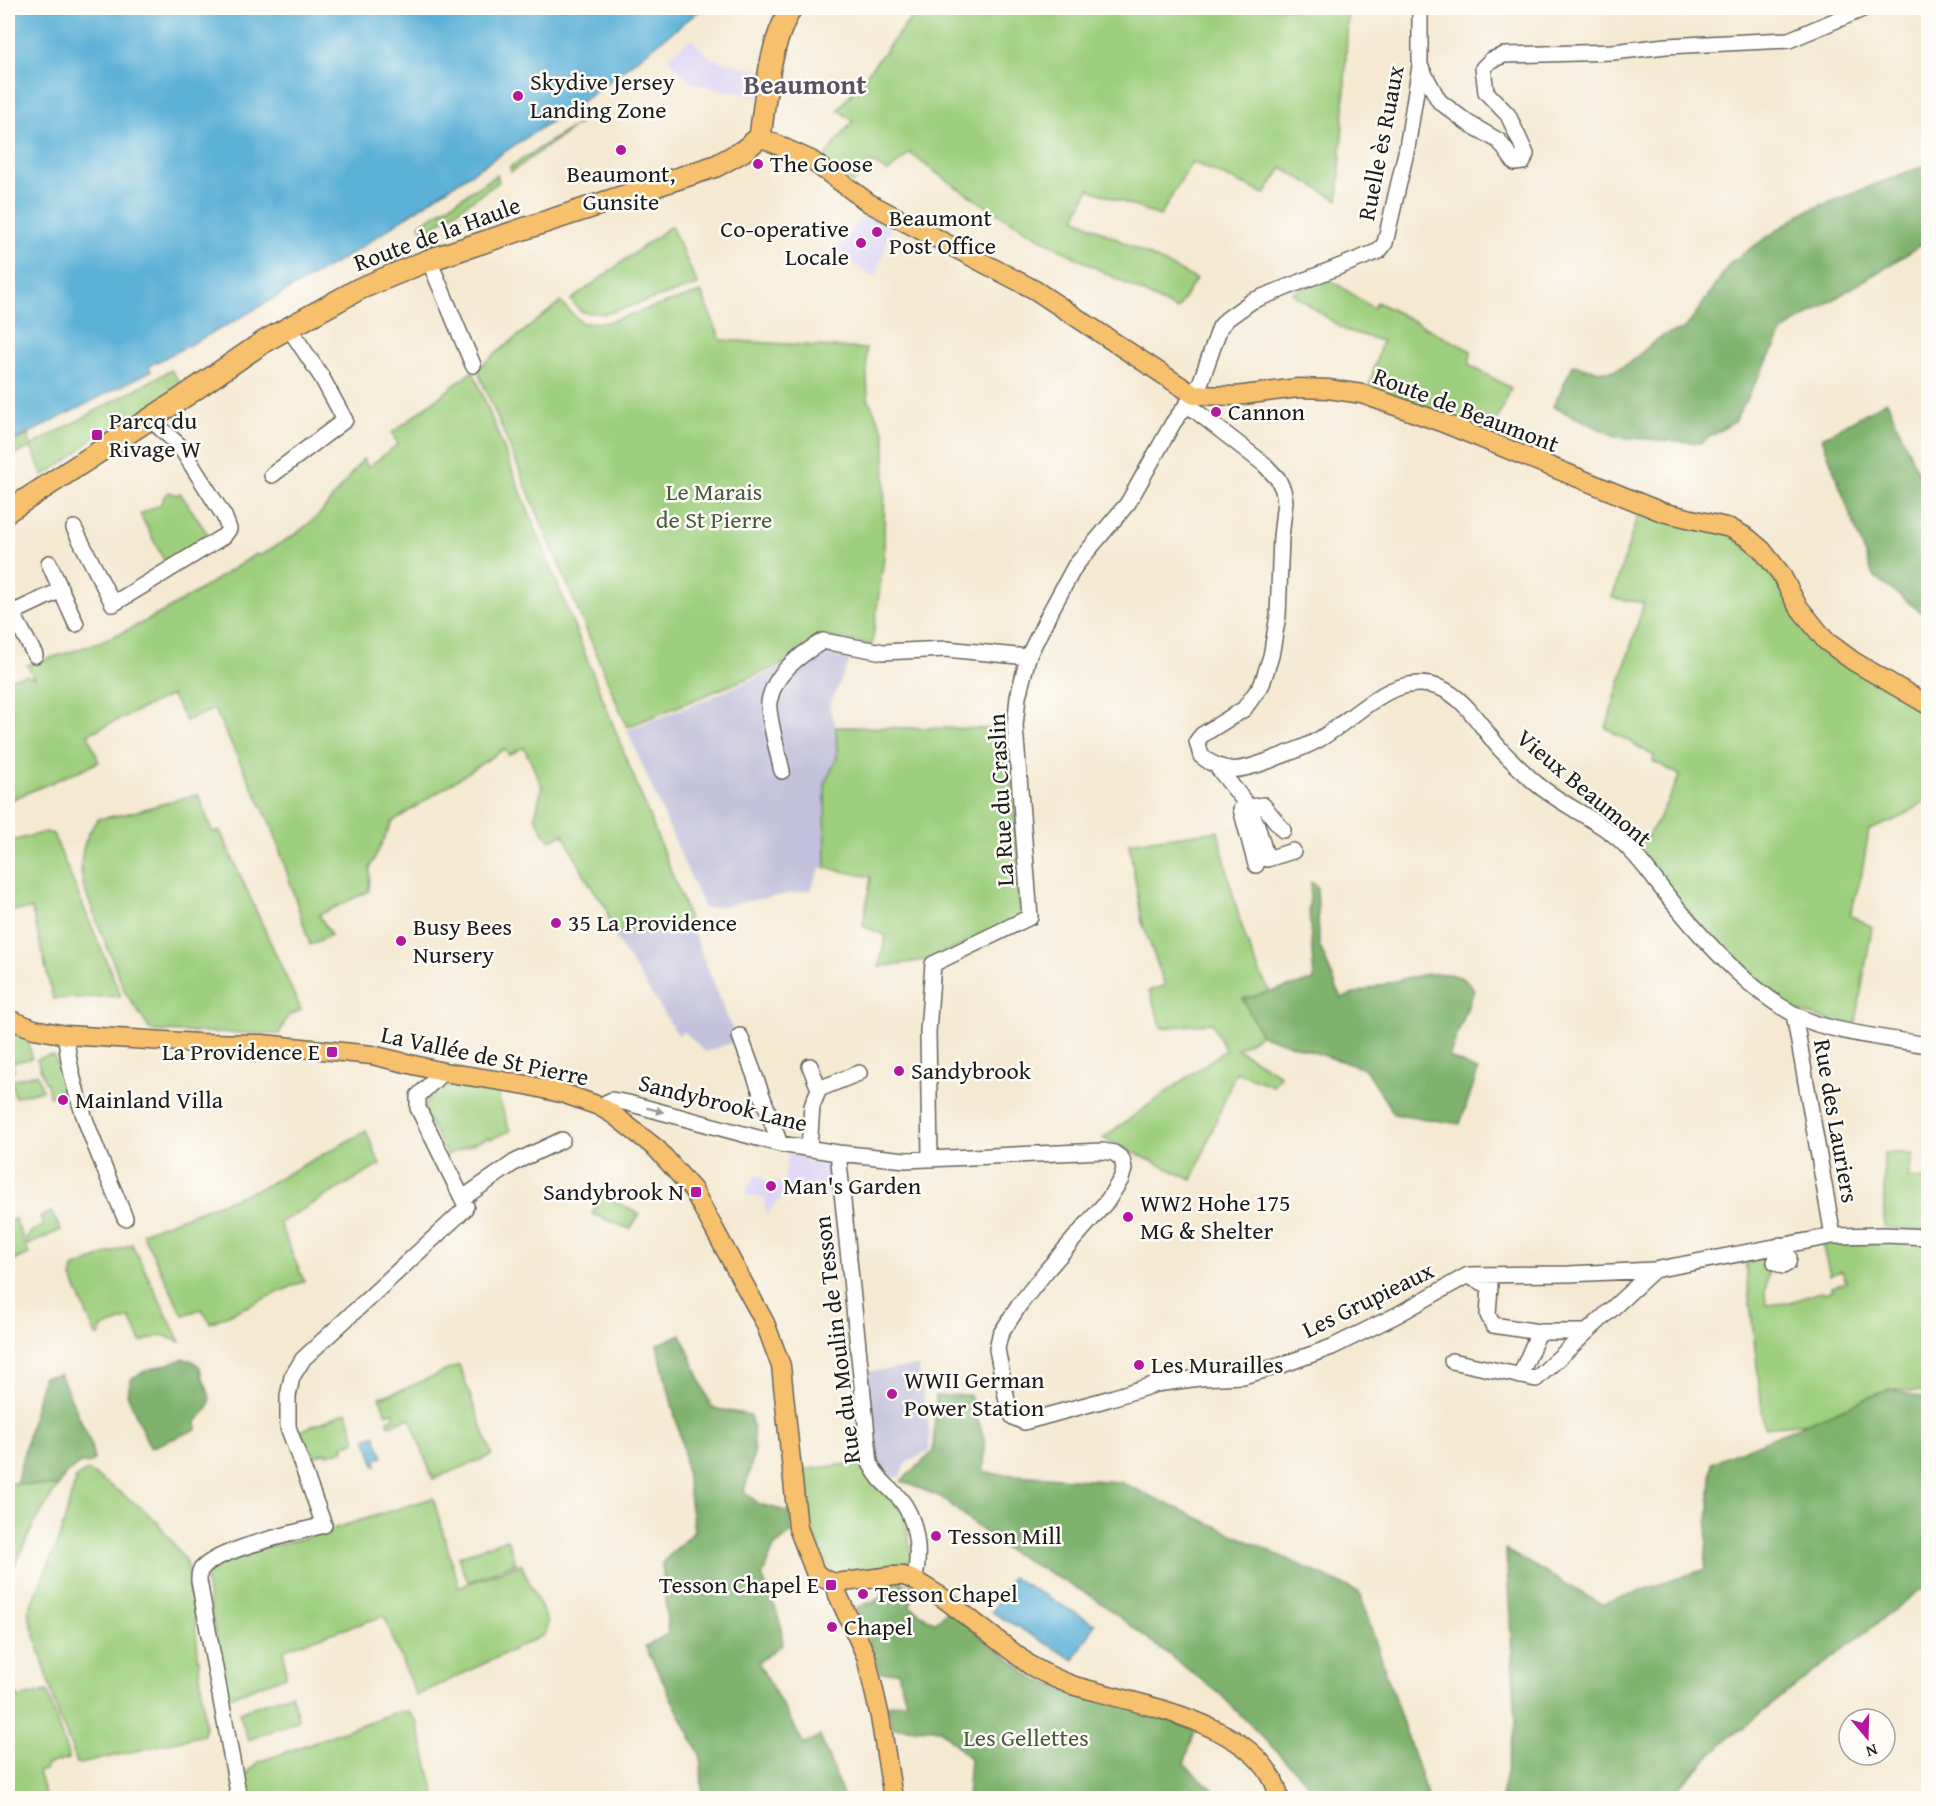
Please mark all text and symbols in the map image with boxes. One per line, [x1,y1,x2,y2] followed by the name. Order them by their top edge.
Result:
[1348,61,1413,224] street label: Ruelle ès Ruaux
[530,64,675,127] place label: Skydive Jersey Landing Zone
[744,64,866,104] district label: Beaumont
[511,89,525,103] marker: Skydive Jersey Landing Zone
[614,143,628,157] marker: Beaumont, Gunsite
[770,146,873,181] place label: The Goose
[567,156,675,219] place label: Beaumont, Gunsite
[751,157,765,171] marker: The Goose
[349,187,525,280] street label: Route de la Haule
[889,200,996,263] place label: Beaumont Post Office
[720,211,849,274] place label: Co-operative Locale
[870,225,884,239] marker: Beaumont Post Office
[854,236,868,250] marker: Co-operative Locale
[1368,358,1565,461] street label: Route de Beaumont
[1228,394,1306,429] place label: Cannon
[109,403,202,466] place label: Parcq du Rivage W
[1209,405,1223,419] marker: Cannon
[90,428,104,442] marker: Parcq du Rivage W
[656,474,772,537] park label: Le Marais de St Pierre
[978,712,1023,887] street label: La Rue du Craslin
[1509,720,1660,855] street label: Vieux Beaumont
[568,905,737,940] place label: 35 La Providence
[413,909,512,972] place label: Busy Bees Nursery
[549,916,563,930] marker: 35 La Providence
[394,934,408,948] marker: Busy Bees Nursery
[378,1016,592,1095] street label: La Vallée de St Pierre
[162,1034,320,1069] place label: La Providence E
[1805,1036,1868,1205] street label: Rue des Lauriers
[325,1045,339,1059] marker: La Providence E
[911,1053,1032,1088] place label: Sandybrook
[892,1064,906,1078] marker: Sandybrook
[635,1065,811,1140] street label: Sandybrook Lane
[75,1082,224,1117] place label: Mainland Villa
[56,1093,70,1107] marker: Mainland Villa
[646,1105,664,1115] one-way arrow
[783,1168,922,1203] place label: Man's Garden
[543,1174,684,1209] place label: Sandybrook N
[764,1179,778,1193] marker: Man's Garden
[689,1185,703,1199] marker: Sandybrook N
[1140,1185,1291,1248] place label: WW2 Hohe 175 MG & Shelter
[1121,1210,1135,1224] marker: WW2 Hohe 175 MG & Shelter
[804,1214,869,1466] street label: Rue du Moulin de Tesson
[1296,1252,1440,1346] street label: Les Grupieaux
[1151,1347,1283,1382] place label: Les Murailles
[1132,1358,1146,1372] marker: Les Murailles
[904,1362,1045,1425] place label: WWII German Power Station
[885,1387,899,1401] marker: WWII German Power Station
[948,1518,1062,1553] place label: Tesson Mill
[929,1529,943,1543] marker: Tesson Mill
[659,1567,819,1602] place label: Tesson Chapel E
[875,1576,1018,1611] place label: Tesson Chapel
[824,1578,838,1592] marker: Tesson Chapel E
[856,1587,870,1601] marker: Tesson Chapel
[844,1609,913,1644] place label: Chapel
[825,1620,839,1634] marker: Chapel
[1837,1707,1897,1767] north arrow
[963,1720,1089,1755] park label: Les Gellettes
[1863,1738,1881,1764] text: N

